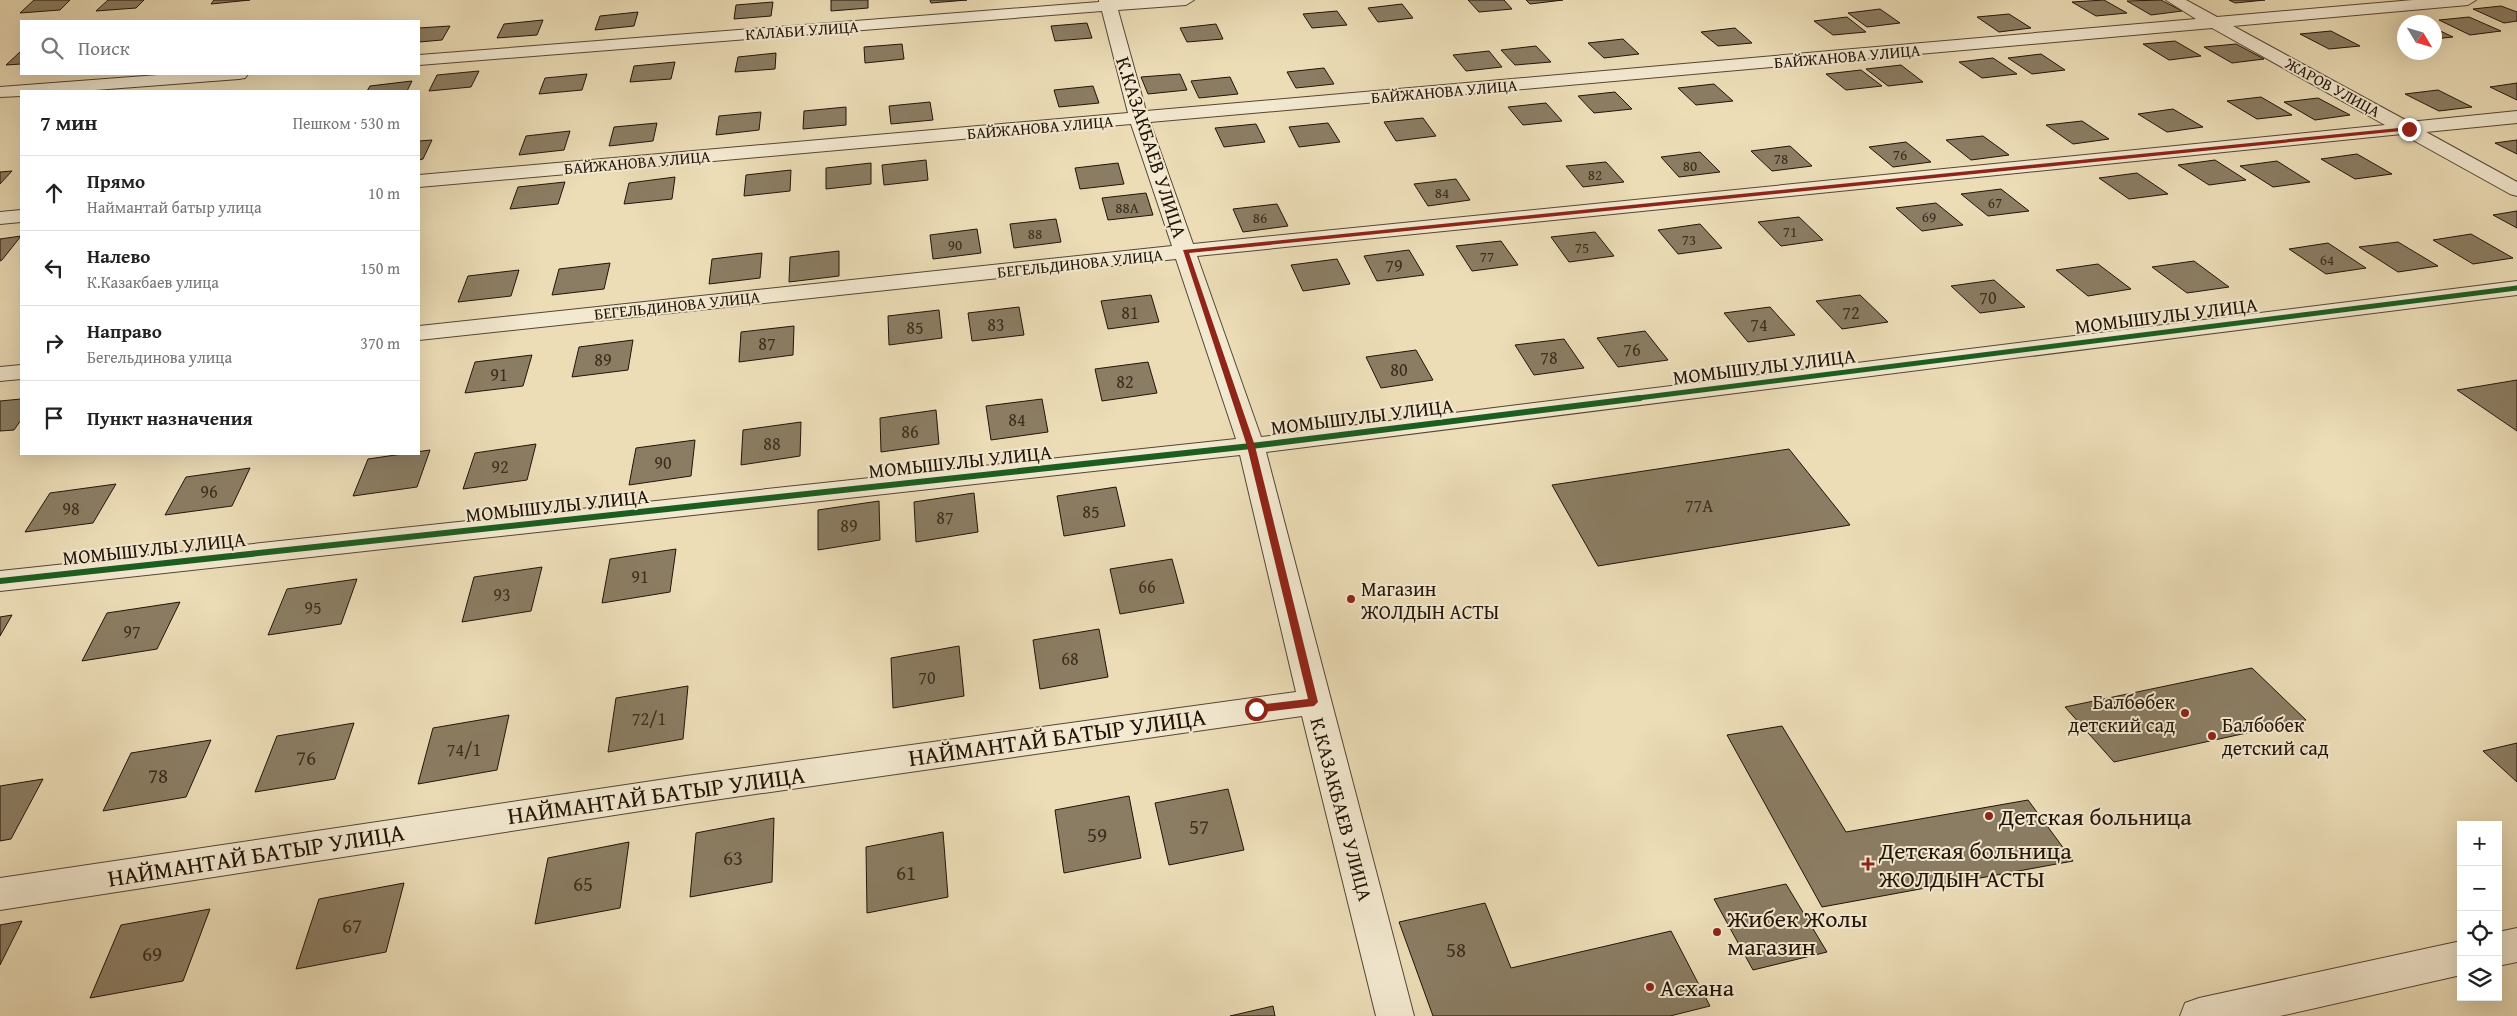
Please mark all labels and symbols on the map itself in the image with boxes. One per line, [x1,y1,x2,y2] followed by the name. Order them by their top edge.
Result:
[745,14,860,46] street label: КАЛАБИ УЛИЦА
[2397,15,2442,60] north arrow
[1773,38,1921,74] street label: БАЙЖАНОВА УЛИЦА
[2280,50,2385,123] street label: ЖАРОВ УЛИЦА
[1109,53,1195,241] street label: К.КАЗАКБАЕВ УЛИЦА
[1370,73,1518,109] street label: БАЙЖАНОВА УЛИЦА
[966,109,1114,145] street label: БАЙЖАНОВА УЛИЦА
[2398,118,2421,141] route end
[563,144,711,180] street label: БАЙЖАНОВА УЛИЦА
[1893,144,1907,165] house number: 76
[1774,148,1788,169] house number: 78
[1683,155,1697,176] house number: 80
[1588,164,1602,185] house number: 82
[1435,182,1449,203] house number: 84
[1988,192,2002,213] house number: 67
[1115,197,1139,218] house number: 88А
[1922,206,1936,227] house number: 69
[1253,207,1267,228] house number: 86
[1783,221,1797,242] house number: 71
[1028,223,1042,244] house number: 88
[1682,229,1696,250] house number: 73
[948,234,962,255] house number: 90
[1575,237,1589,258] house number: 75
[996,242,1164,284] street label: БЕГЕЛЬДИНОВА УЛИЦА
[1480,246,1494,267] house number: 77
[2320,249,2334,270] house number: 64
[1385,252,1403,279] house number: 79
[593,284,761,326] street label: БЕГЕЛЬДИНОВА УЛИЦА
[1979,284,1997,311] house number: 70
[2073,289,2259,341] street label: МОМЫШУЛЫ УЛИЦА
[1121,299,1139,326] house number: 81
[1842,299,1860,326] house number: 72
[987,311,1005,338] house number: 83
[1750,311,1768,338] house number: 74
[906,314,924,341] house number: 85
[758,330,776,357] house number: 87
[1623,336,1641,363] house number: 76
[1671,340,1857,392] street label: МОМЫШУЛЫ УЛИЦА
[1540,344,1558,371] house number: 78
[594,346,612,373] house number: 89
[1390,356,1408,383] house number: 80
[490,361,508,388] house number: 91
[1116,368,1134,395] house number: 82
[1269,390,1455,442] street label: МОМЫШУЛЫ УЛИЦА
[1008,406,1026,433] house number: 84
[901,418,919,445] house number: 86
[763,430,781,457] house number: 88
[867,437,1053,485] street label: МОМЫШУЛЫ УЛИЦА
[654,449,672,476] house number: 90
[491,453,509,480] house number: 92
[200,478,218,505] house number: 96
[464,481,650,529] street label: МОМЫШУЛЫ УЛИЦА
[1685,492,1713,519] house number: 77А
[62,495,80,522] house number: 98
[1082,498,1100,525] house number: 85
[936,504,954,531] house number: 87
[840,512,858,539] house number: 89
[61,524,247,572] street label: МОМЫШУЛЫ УЛИЦА
[631,563,649,590] house number: 91
[1138,573,1156,600] house number: 66
[1360,574,1499,626] place label: Магазин ЖОЛДЫН АСТЫ
[493,581,511,608] house number: 93
[1345,593,1357,605] marker: Магазин ЖОЛДЫН АСТЫ
[304,594,322,621] house number: 95
[123,618,141,645] house number: 97
[1061,645,1079,672] house number: 68
[918,664,936,691] house number: 70
[2068,687,2176,739] place label: Балбөбек детский сад
[1245,698,1268,721] route start
[906,699,1208,775] street label: НАЙМАНТАЙ БАТЫР УЛИЦА
[632,705,666,732] house number: 72/1
[2179,707,2191,719] marker: Балбөбек детский сад
[2222,710,2329,762] place label: Балбобек детский сад
[1304,714,1380,904] street label: К.КАЗАКБАЕВ УЛИЦА
[2206,730,2218,742] marker: Балбобек детский сад
[447,736,481,763] house number: 74/1
[296,742,316,773] house number: 76
[505,757,807,833] street label: НАЙМАНТАЙ БАТЫР УЛИЦА
[148,760,168,791] house number: 78
[1998,799,2192,834] place label: Детская больница
[1983,810,1995,822] marker: Детская больница
[1189,811,1209,842] house number: 57
[105,814,407,896] street label: НАЙМАНТАЙ БАТЫР УЛИЦА
[1087,819,1107,850] house number: 59
[1878,833,2072,896] place label: Детская больница ЖОЛДЫН АСТЫ
[723,842,743,873] house number: 63
[896,857,916,888] house number: 61
[1861,857,1875,871] marker: Детская больница ЖОЛДЫН АСТЫ
[573,868,593,899] house number: 65
[1726,901,1868,964] place label: Жибек Жолы магазин
[342,910,362,941] house number: 67
[1711,926,1723,938] marker: Жибек Жолы магазин
[1446,934,1466,965] house number: 58
[142,938,162,969] house number: 69
[1660,970,1735,1005] place label: Асхана
[1644,981,1656,993] marker: Асхана

